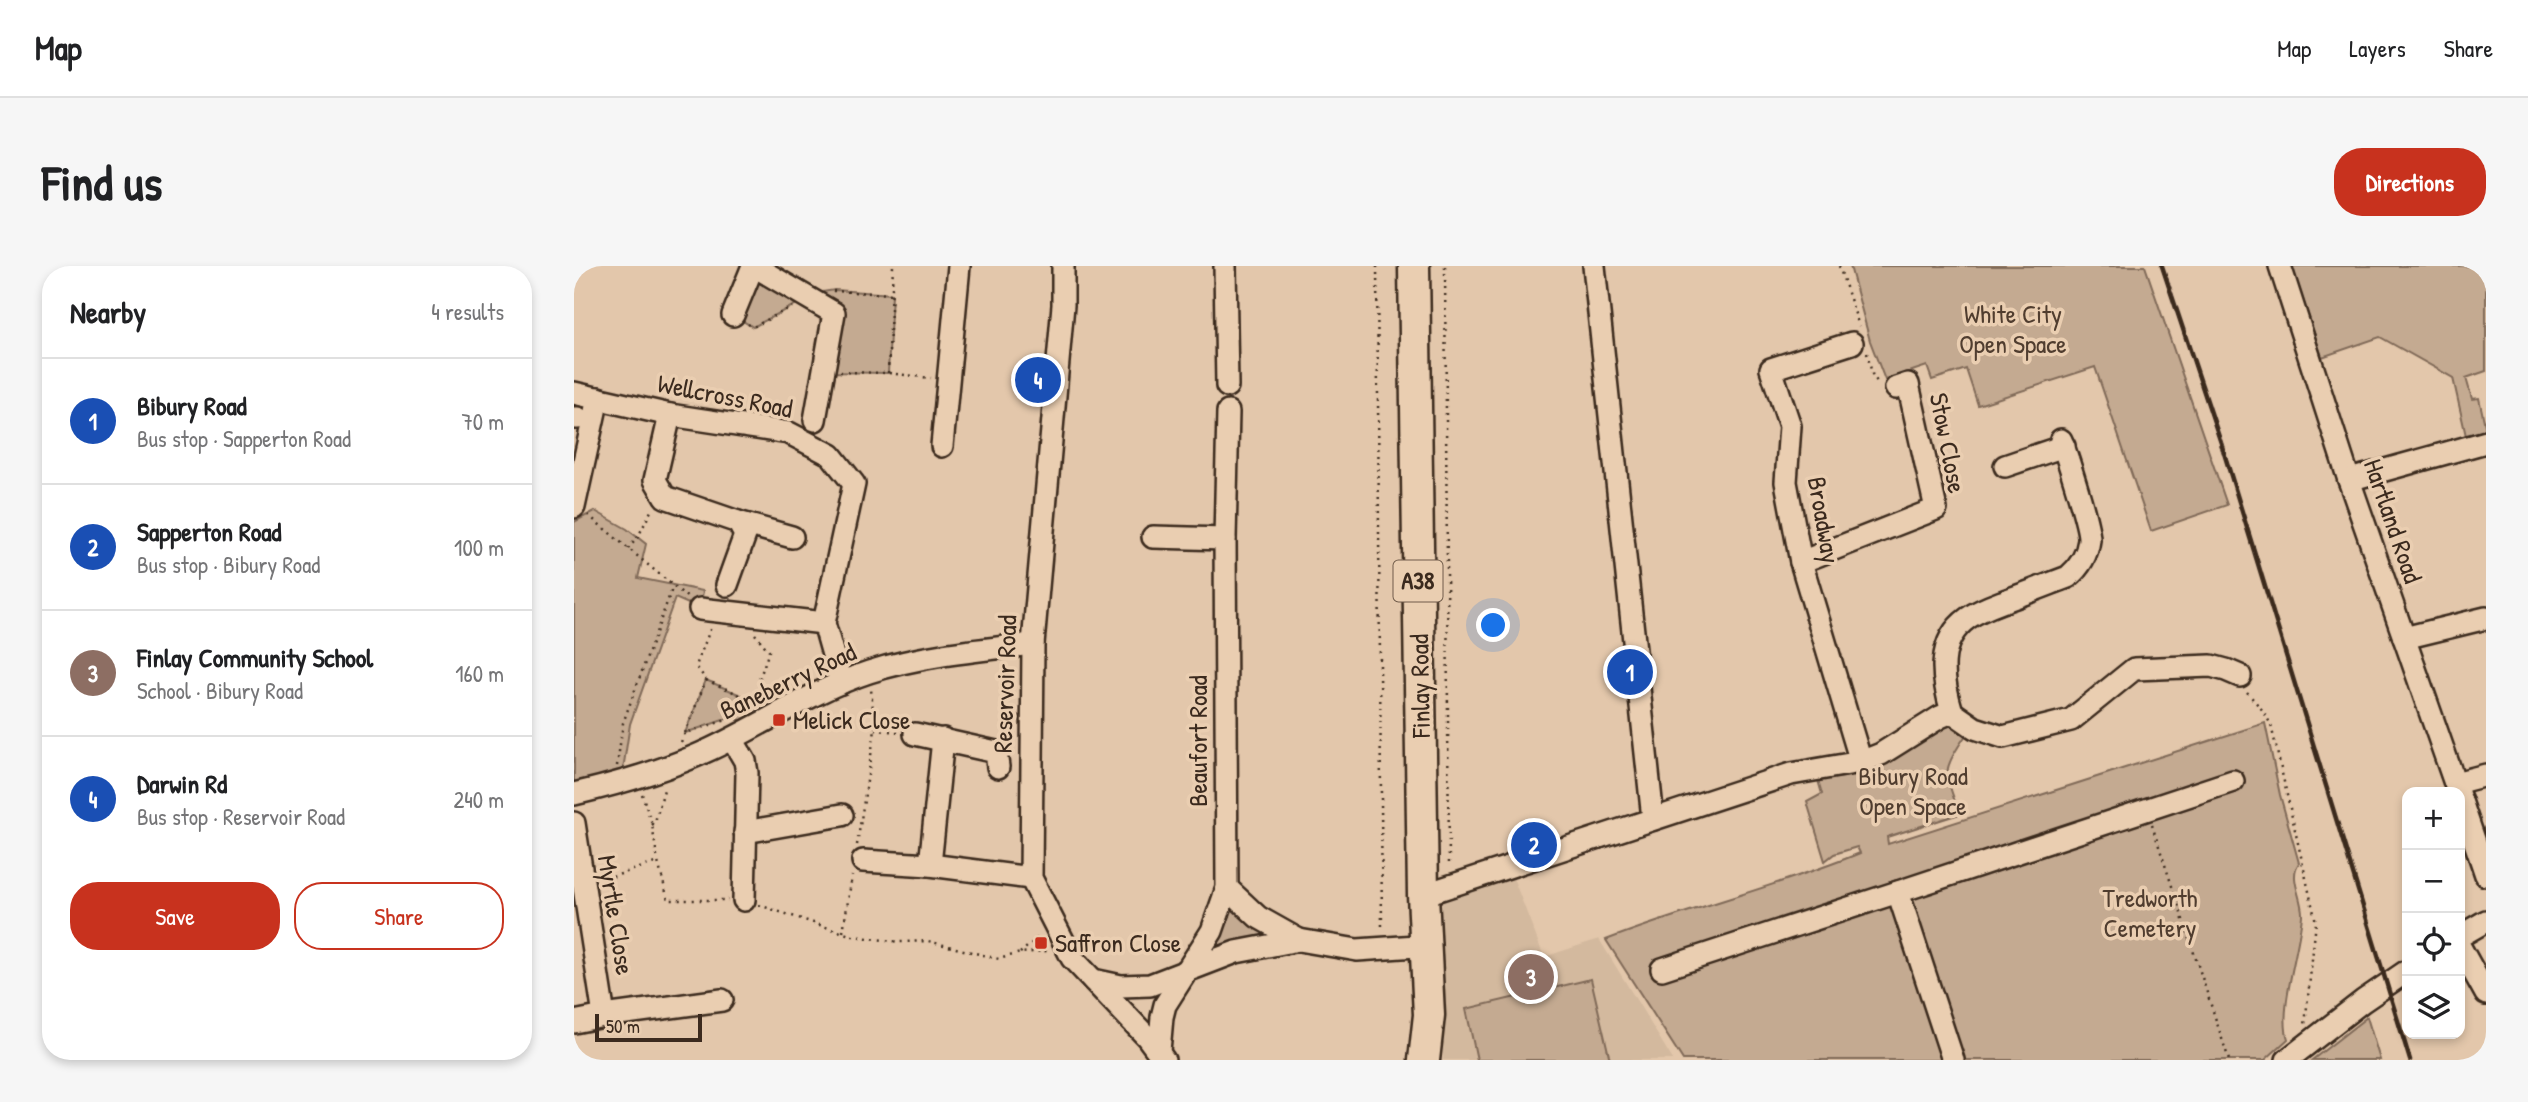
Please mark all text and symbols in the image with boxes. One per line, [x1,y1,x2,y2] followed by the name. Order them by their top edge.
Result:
[35,26,82,70] text: Map
[2277,32,2311,64] text: Map
[2349,32,2406,64] text: Layers
[2444,32,2493,64] text: Share
[2334,148,2486,216] button: Directions
[42,149,162,215] text: Find us
[70,292,146,332] text: Nearby
[431,296,504,327] text: 4 results
[1959,296,2067,361] park label: White City Open Space
[1015,354,1061,406] pin: 4
[655,365,796,426] street label: Wellcross Road
[137,388,247,423] text: Bibury Road
[1922,390,1975,496] street label: Stow Close
[89,406,97,437] text: 1
[461,406,504,437] text: 70 m
[137,423,351,454] text: Bus stop · Sapperton Road
[2356,454,2431,587] street label: Hartland Road
[1800,474,1849,566] street label: Broadway
[137,514,282,549] text: Sapperton Road
[88,532,98,563] text: 2
[454,532,504,563] text: 100 m
[137,549,320,580] text: Bus stop · Bibury Road
[1394,560,1442,602] road number: A38
[1476,608,1510,642] your location
[985,614,1024,753] street label: Reservoir Road
[714,634,861,727] street label: Baneberry Road
[1401,634,1438,739] street label: Finlay Road
[137,640,373,675] text: Finlay Community School
[1607,646,1653,698] pin: 1
[88,658,98,689] text: 3
[455,658,504,689] text: 160 m
[137,675,303,706] text: School · Bibury Road
[1180,675,1215,807] street label: Beaufort Road
[793,702,910,737] place label: Melick Close
[771,712,787,728] marker: Melick Close
[1858,758,1968,823] park label: Bibury Road Open Space
[137,766,227,801] text: Darwin Rd
[89,784,97,815] text: 4
[453,784,504,815] text: 240 m
[2402,787,2465,1039] map controls
[2402,787,2465,850] button: +
[137,801,345,832] text: Bus stop · Reservoir Road
[1511,819,1557,871] pin: 2
[2402,850,2465,913] button: −
[590,853,643,977] street label: Myrtle Close
[2102,880,2198,945] park label: Tredworth Cemetery
[70,882,280,950] button: Save
[294,882,504,950] button: Share
[2402,913,2465,976] button: locate
[1055,925,1181,960] place label: Saffron Close
[1033,935,1049,951] marker: Saffron Close
[1508,951,1554,1003] pin: 3
[2402,976,2465,1039] button: layers
[595,1011,702,1043] scale bar
[606,1013,640,1039] text: 50 m

